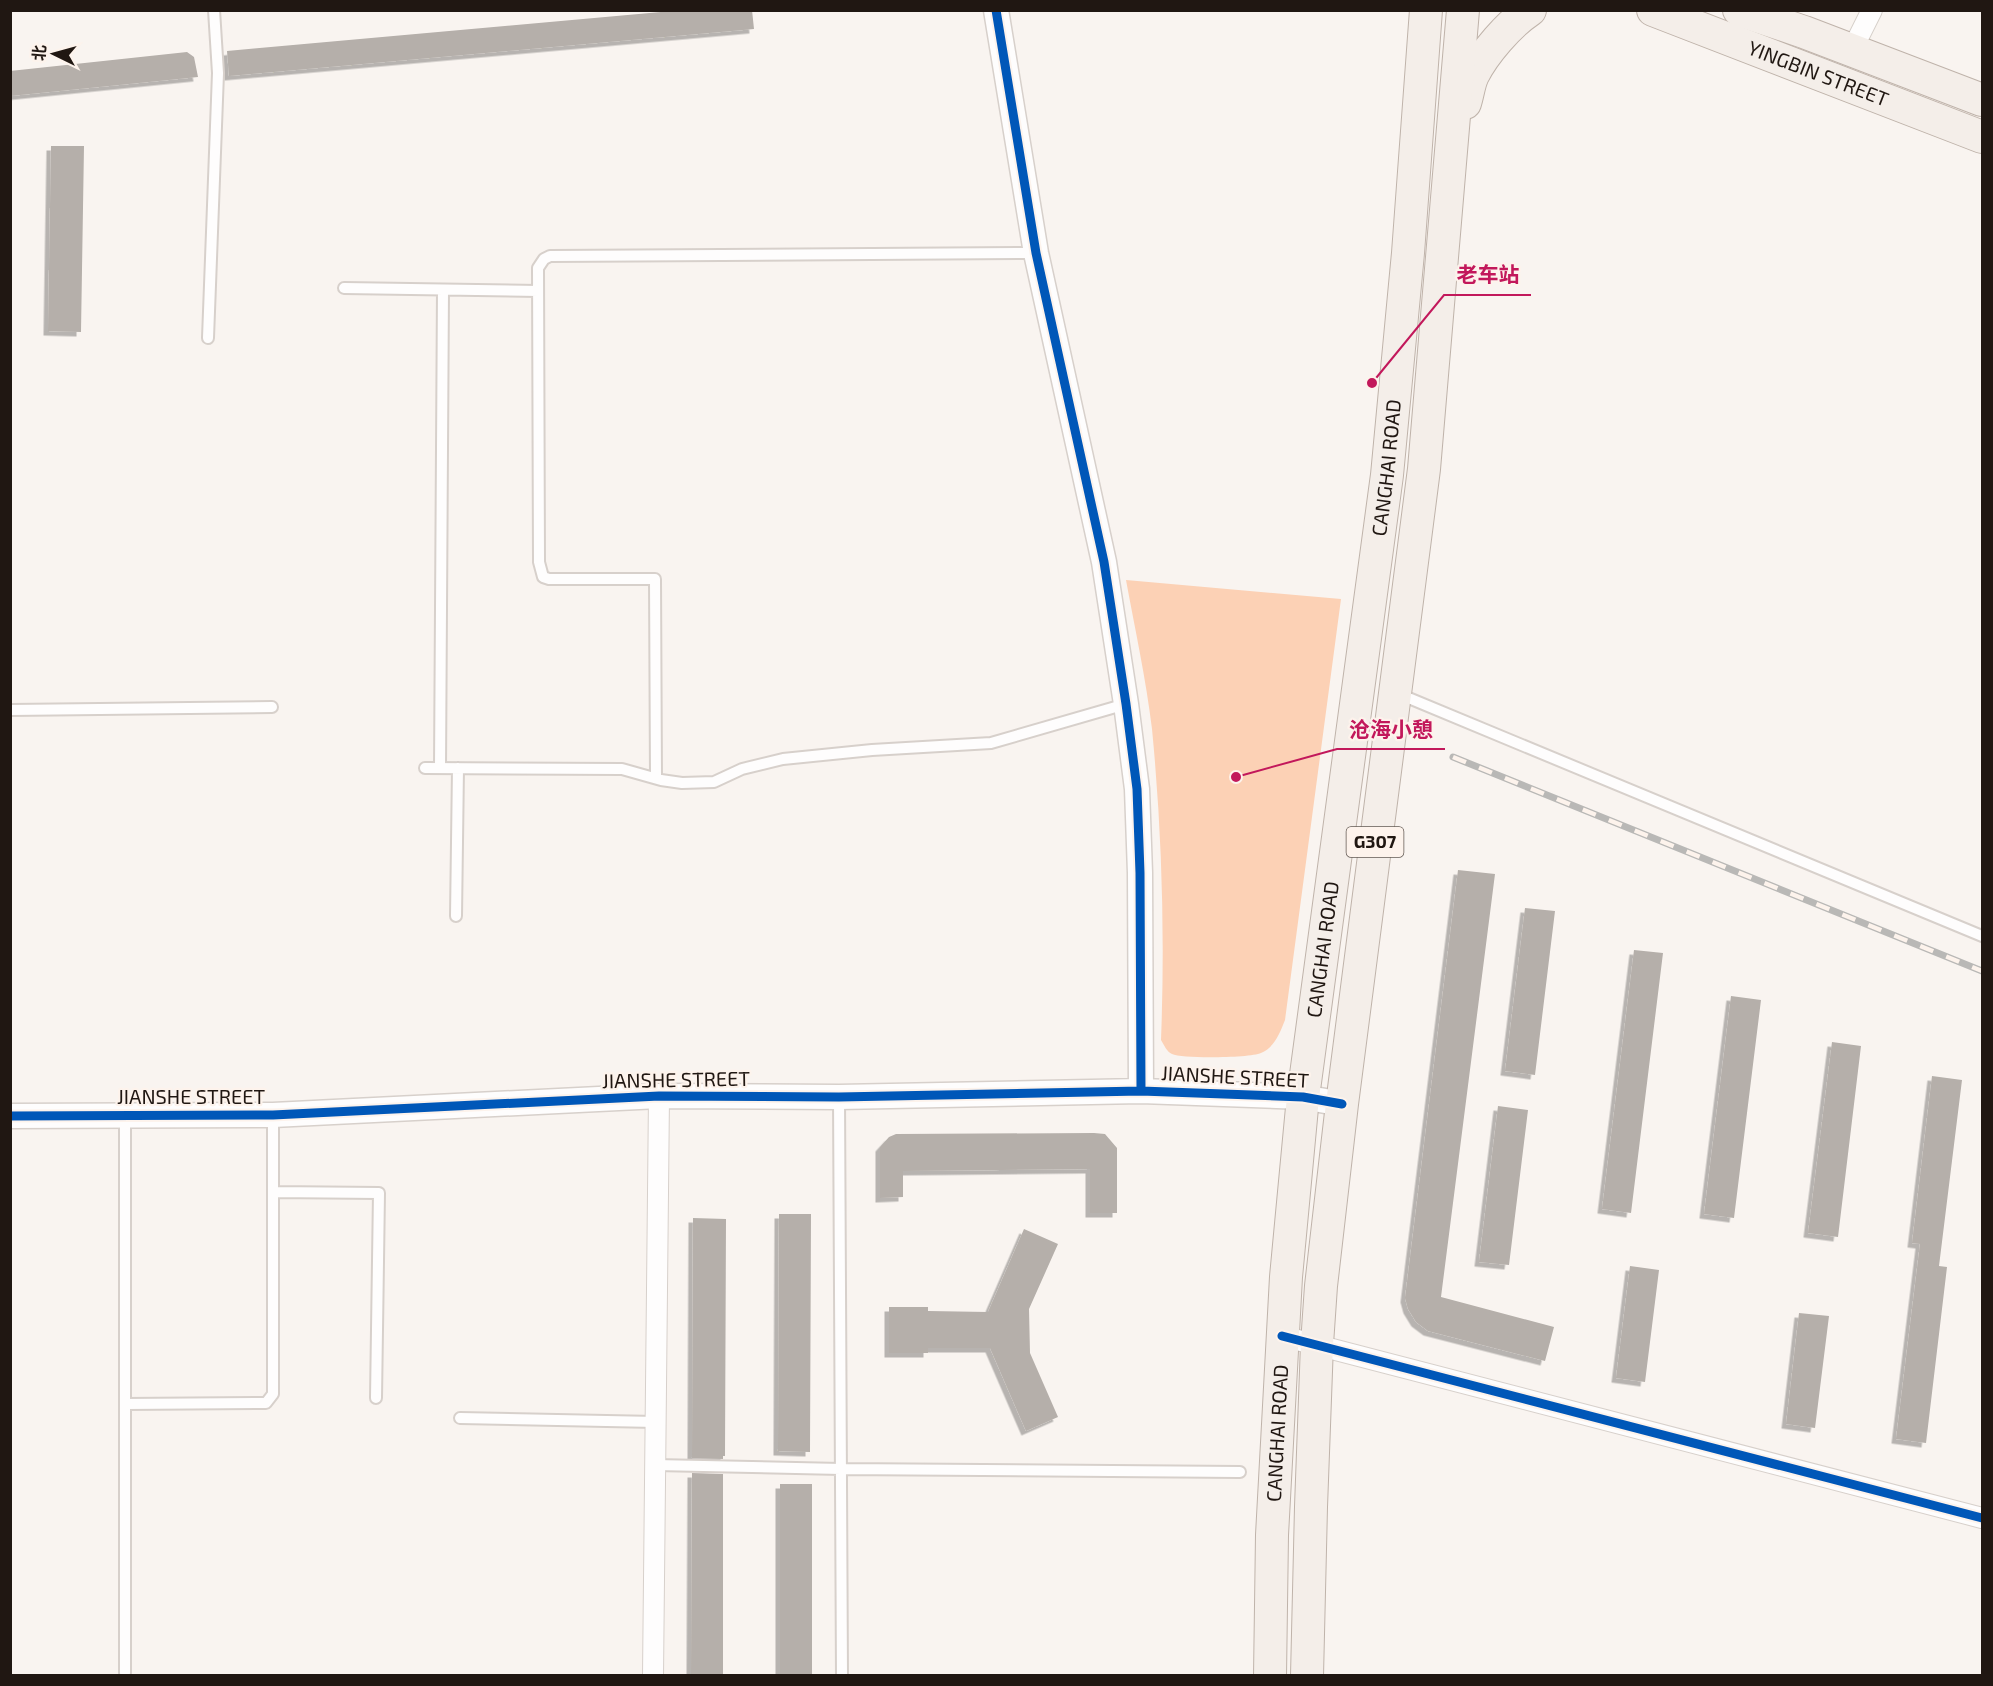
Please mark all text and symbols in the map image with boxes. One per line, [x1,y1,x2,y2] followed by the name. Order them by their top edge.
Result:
[24,24,84,84] north arrow
[1745,35,1893,111] street label: YINGBIN STREET
[28,44,49,61] text: 北
[1444,256,1531,295] callout: 老车站
[1457,261,1520,286] text: 老车站
[1366,398,1405,537] street label: CANGHAI ROAD
[1337,710,1445,749] callout: 沧海小憩
[1349,716,1433,741] text: 沧海小憩
[1346,827,1404,857] road number: G307
[1301,880,1343,1019] street label: CANGHAI ROAD
[1161,1060,1310,1092] street label: JIANSHE STREET
[602,1066,751,1092] street label: JIANSHE STREET
[117,1084,265,1108] street label: JIANSHE STREET
[1261,1364,1292,1502] street label: CANGHAI ROAD

